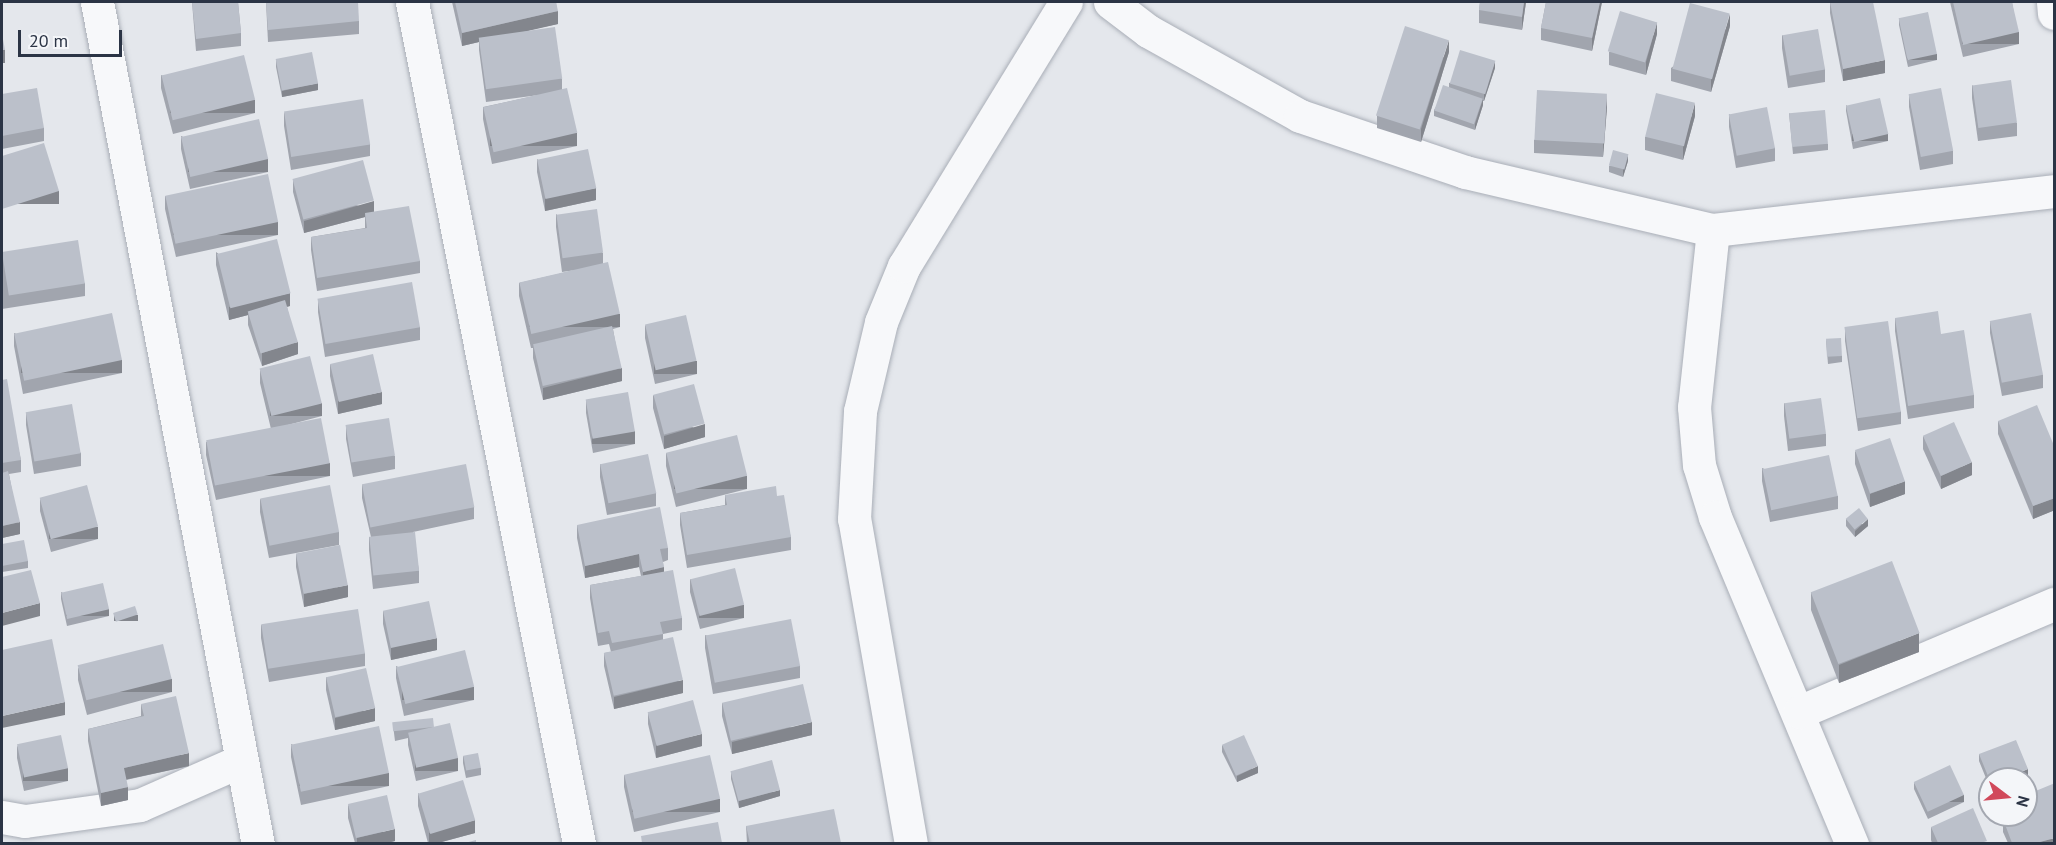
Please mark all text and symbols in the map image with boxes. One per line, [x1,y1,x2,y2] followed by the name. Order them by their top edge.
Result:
[21,18,124,56] scale bar
[29,29,68,52] text: 20 m
[1978,767,2038,827] north arrow
[2012,794,2034,809] text: N

